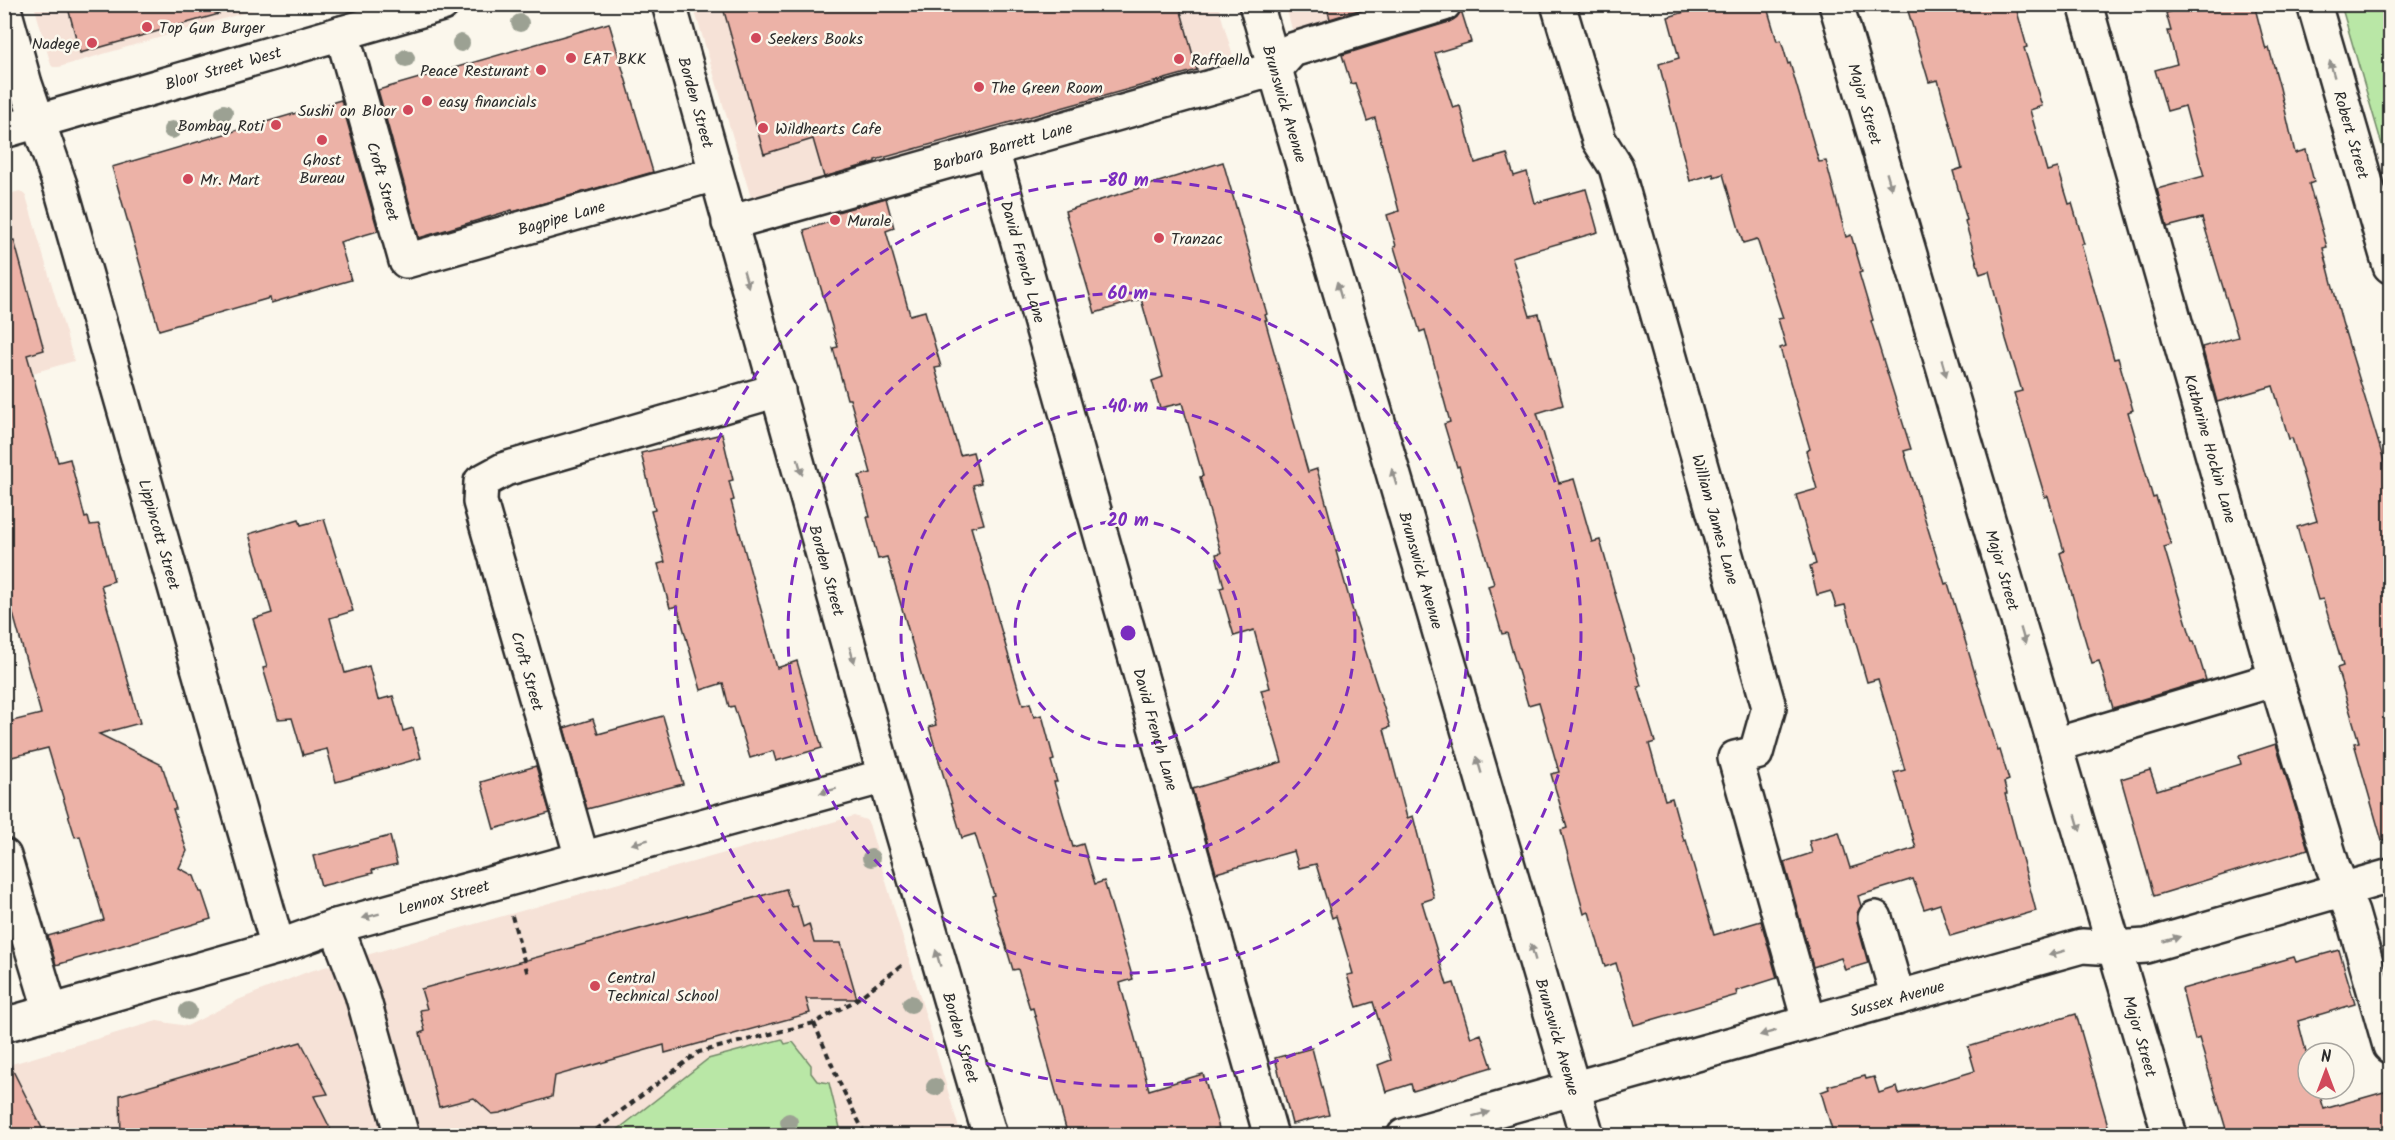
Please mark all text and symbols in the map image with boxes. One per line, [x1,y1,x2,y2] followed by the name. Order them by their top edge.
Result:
[159,16,266,41] place label: Top Gun Burger
[140,20,154,34] marker: Top Gun Burger
[768,27,863,52] place label: Seekers Books
[749,31,763,45] marker: Seekers Books
[32,32,80,57] place label: Nadege
[85,36,99,50] marker: Nadege
[162,40,285,98] street label: Bloor Street West
[1255,42,1313,166] street label: Brunswick Avenue
[583,47,647,72] place label: EAT BKK
[1191,48,1250,73] place label: Raffaella
[564,51,578,65] marker: EAT BKK
[1172,52,1186,66] marker: Raffaella
[670,54,720,152] street label: Borden Street
[420,59,530,84] place label: Peace Resturant
[1840,60,1888,149] street label: Major Street
[2327,60,2337,78] one-way arrow
[534,63,548,77] marker: Peace Resturant
[991,76,1103,101] place label: The Green Room
[972,80,986,94] marker: The Green Room
[2326,88,2375,183] street label: Robert Street
[439,90,537,115] place label: easy financials
[420,94,434,108] marker: easy financials
[298,99,398,124] place label: Sushi on Bloor
[401,103,415,117] marker: Sushi on Bloor
[177,114,265,139] place label: Bombay Roti
[930,116,1076,179] street label: Barbara Barrett Lane
[775,117,882,142] place label: Wildhearts Cafe
[269,118,283,132] marker: Bombay Roti
[756,121,770,135] marker: Wildhearts Cafe
[315,133,329,147] marker: Ghost Bureau
[359,139,405,225] street label: Croft Street
[299,148,345,191] place label: Ghost Bureau
[1107,167,1149,196] text: 80 m
[200,168,261,193] place label: Mr. Mart
[181,172,195,186] marker: Mr. Mart
[1885,173,1894,191] one-way arrow
[515,195,608,243] street label: Bagpipe Lane
[993,198,1051,326] street label: David French Lane
[847,209,891,234] place label: Murale
[828,213,842,227] marker: Murale
[1171,227,1223,252] place label: Tranzac
[1152,231,1166,245] marker: Tranzac
[742,271,751,289] one-way arrow
[1108,280,1149,309] text: 60 m
[1334,281,1343,299] one-way arrow
[1940,360,1949,378] one-way arrow
[2176,371,2242,526] street label: Katharine Hockin Lane
[1108,393,1149,422] text: 40 m
[1684,451,1745,588] street label: William James Lane
[795,458,805,476] one-way arrow
[1389,468,1398,486] one-way arrow
[131,476,186,594] street label: Lippincott Street
[1107,507,1149,536] text: 20 m
[1391,509,1449,632] street label: Brunswick Avenue
[801,522,851,620] street label: Borden Street
[1978,527,2026,615] street label: Major Street
[1118,623,1138,643] centre of rings
[2019,627,2028,645] one-way arrow
[503,629,550,715] street label: Croft Street
[848,646,857,664] one-way arrow
[1125,665,1184,794] street label: David French Lane
[1473,756,1483,774] one-way arrow
[819,787,837,796] one-way arrow
[2074,814,2083,832] one-way arrow
[631,838,649,848] one-way arrow
[395,873,493,923] street label: Lennox Street
[362,912,380,921] one-way arrow
[2163,934,2181,943] one-way arrow
[1528,943,1537,961] one-way arrow
[933,949,942,967] one-way arrow
[2048,949,2066,959] one-way arrow
[607,966,718,1009] place label: Central Technical School
[1847,974,1948,1024] street label: Sussex Avenue
[1528,975,1586,1099] street label: Brunswick Avenue
[588,979,602,993] marker: Central Technical School
[935,989,985,1087] street label: Borden Street
[2115,993,2163,1081] street label: Major Street
[1759,1029,1777,1038] one-way arrow
[2296,1041,2356,1101] north arrow
[2321,1045,2331,1070] text: N
[1471,1109,1490,1119] one-way arrow

